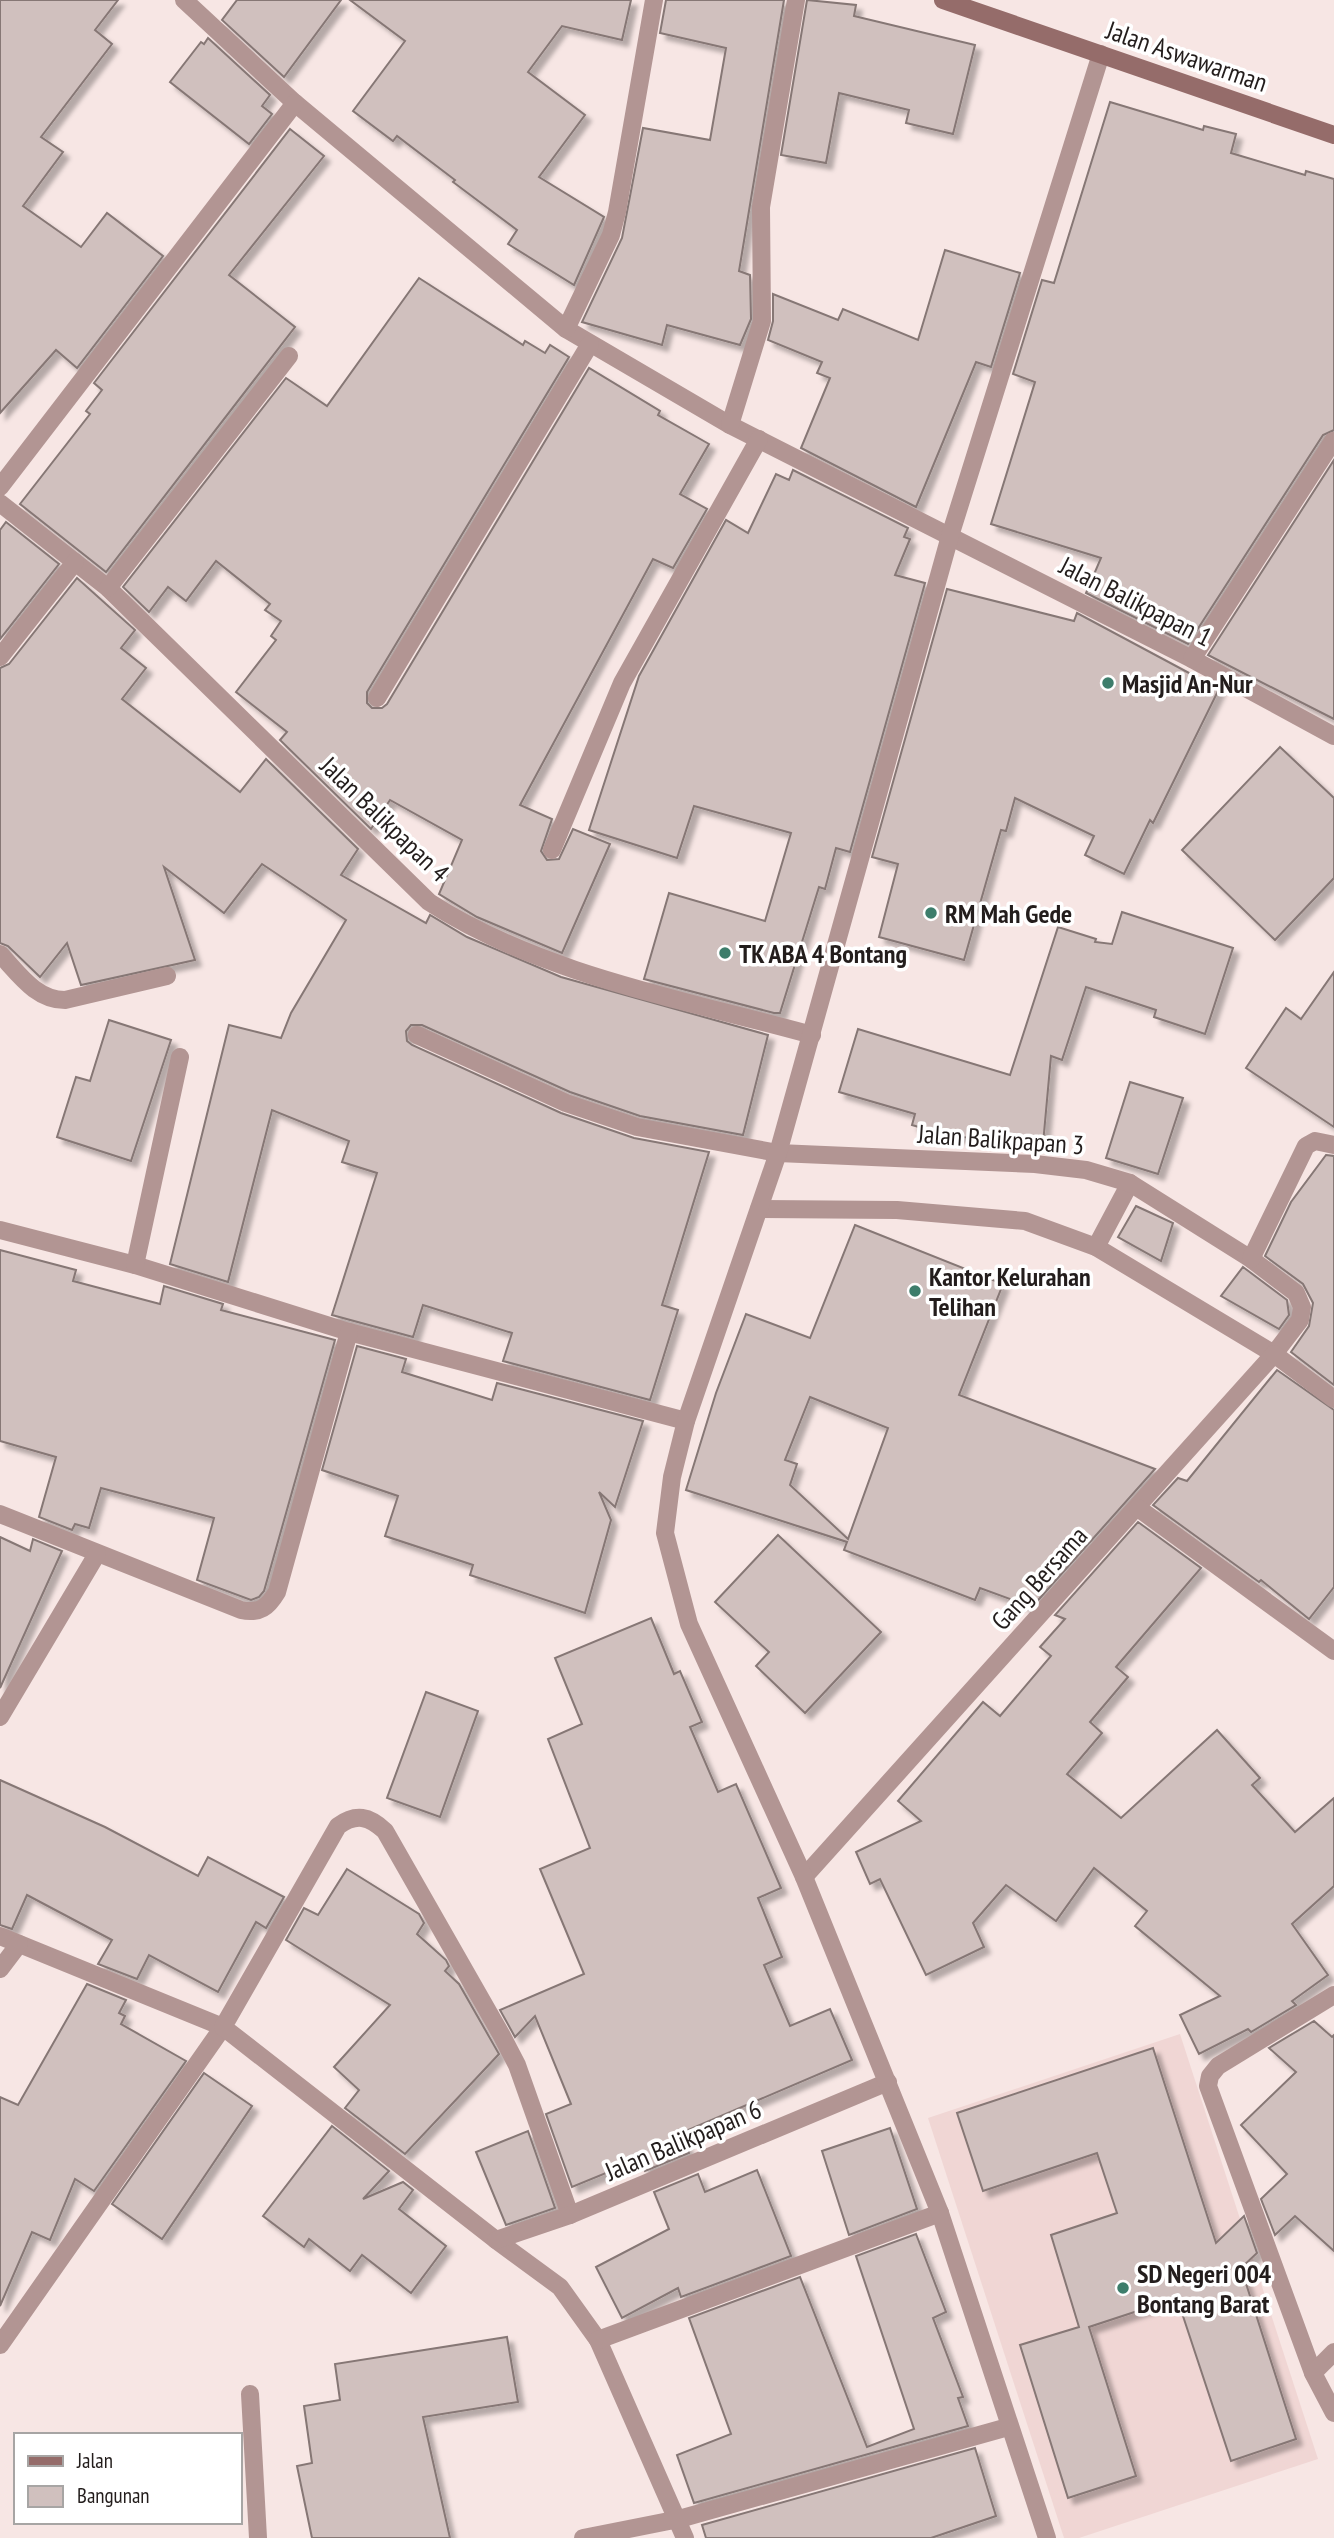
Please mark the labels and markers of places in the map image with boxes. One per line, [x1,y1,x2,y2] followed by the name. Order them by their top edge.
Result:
[1122,667,1253,700] place label: Masjid An-Nur
[1100,675,1116,691] marker: Masjid An-Nur
[945,897,1072,930] place label: RM Mah Gede
[923,905,939,921] marker: RM Mah Gede
[739,937,907,970] place label: TK ABA 4 Bontang
[717,945,733,961] marker: TK ABA 4 Bontang
[929,1260,1091,1323] place label: Kantor Kelurahan Telihan
[907,1283,923,1299] marker: Kantor Kelurahan Telihan
[1137,2257,1272,2320] place label: SD Negeri 004 Bontang Barat
[1115,2280,1131,2296] marker: SD Negeri 004 Bontang Barat

